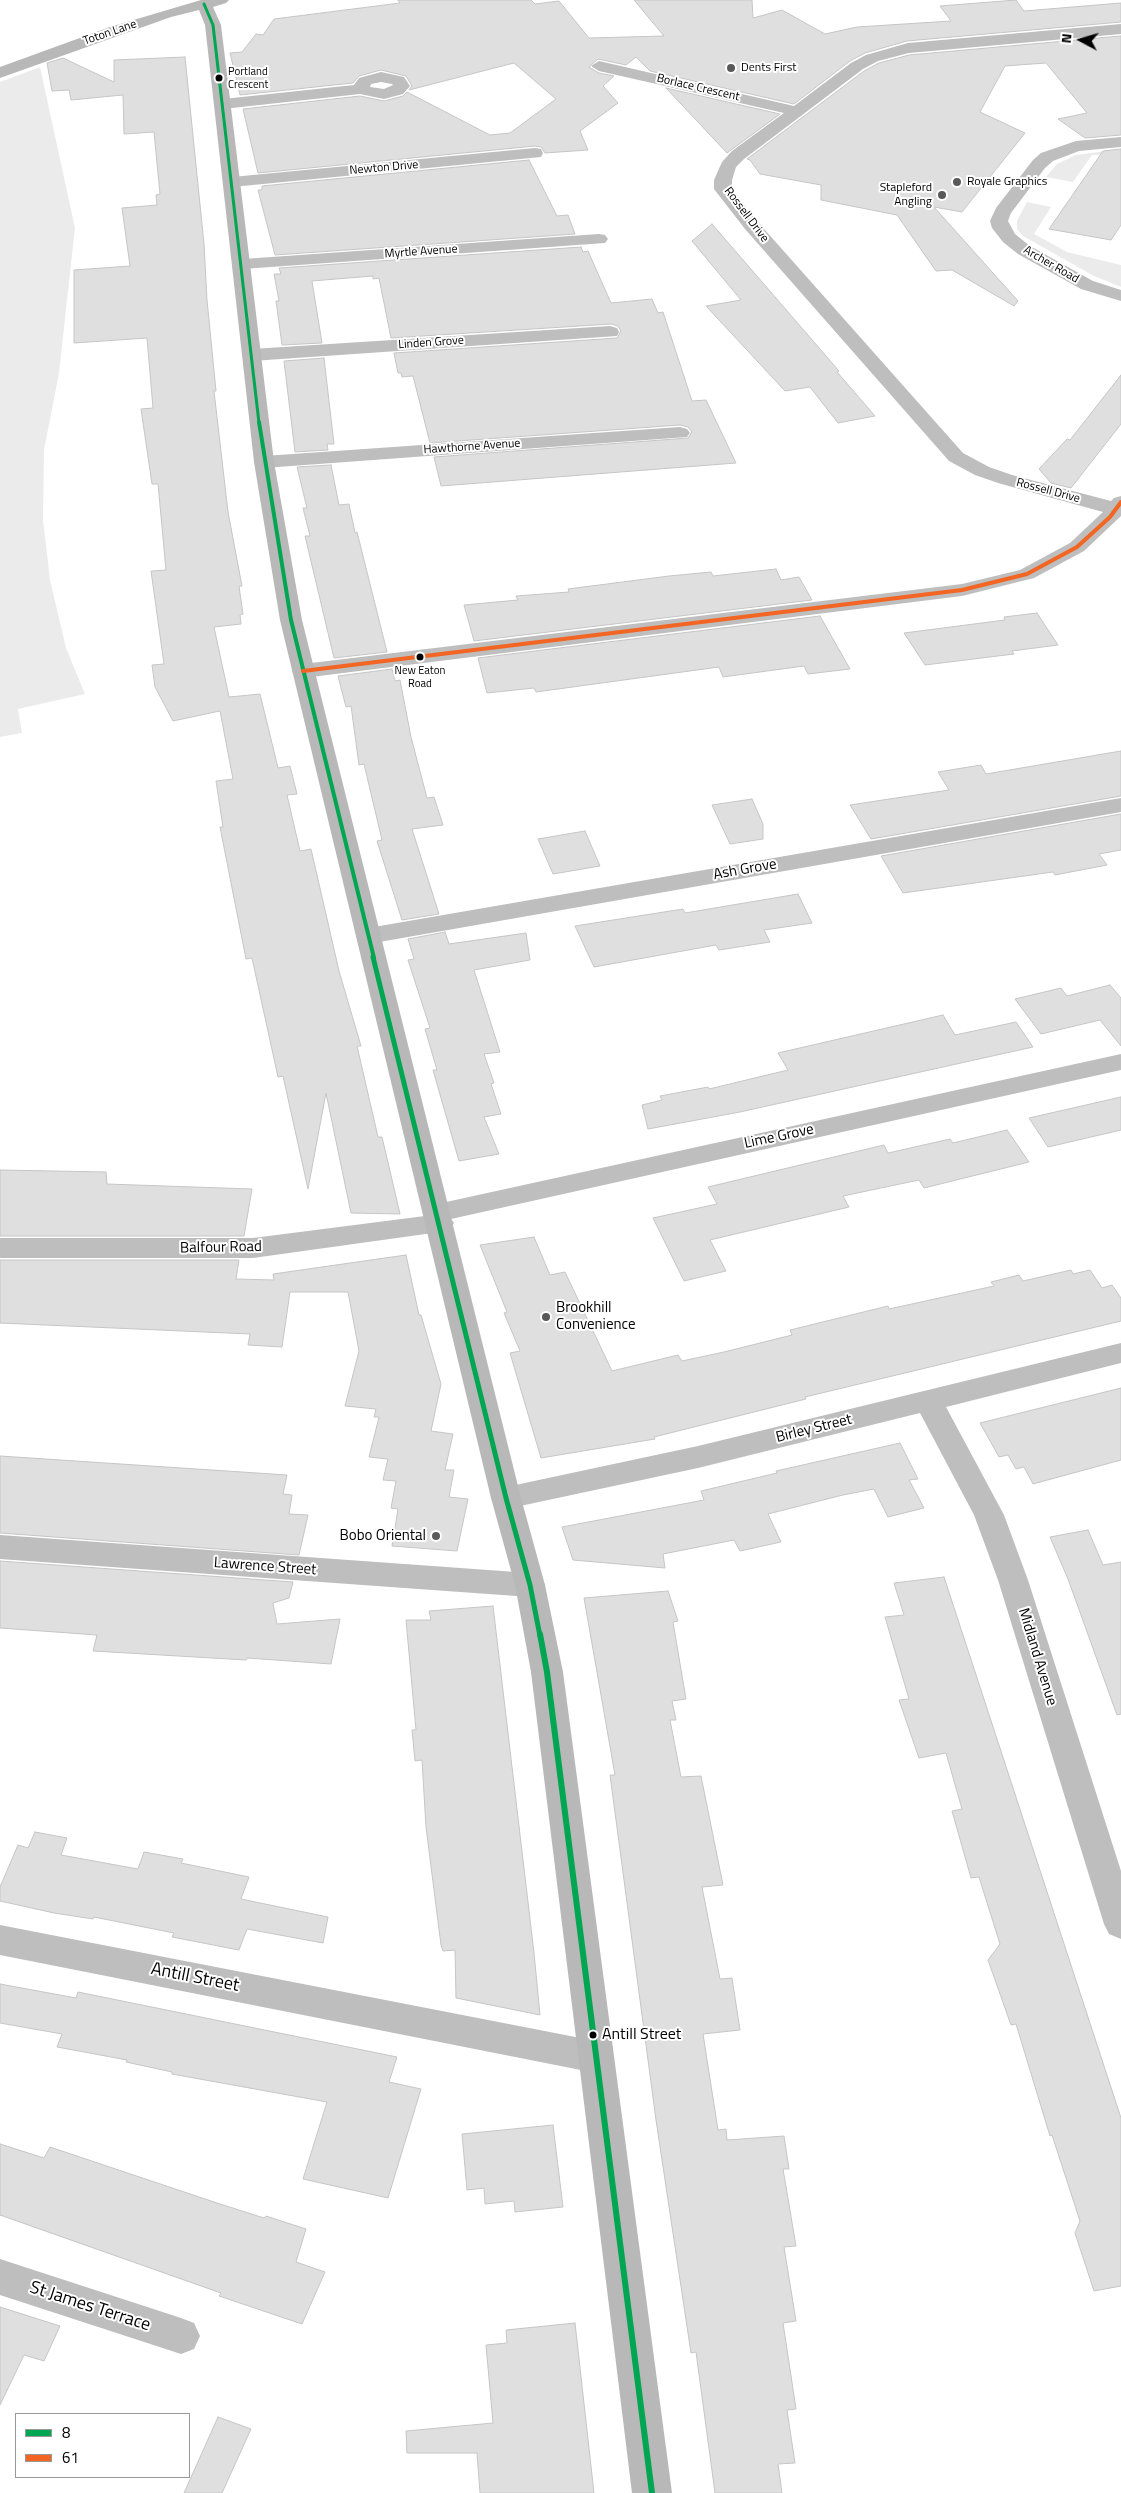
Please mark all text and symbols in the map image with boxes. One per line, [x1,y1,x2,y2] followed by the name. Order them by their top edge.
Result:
[1056,15,1106,65] north arrow
[81,17,139,49] street label: Toton Lane
[1055,32,1077,44] text: N
[741,61,797,75] place label: Dents First
[725,62,737,74] marker: Dents First
[228,65,268,91] place label: Portland Crescent
[655,71,741,105] street label: Borlace Crescent
[214,73,224,83] marker: Portland Crescent
[349,158,419,178] street label: Newton Drive
[967,175,1047,189] place label: Royale Graphics
[951,176,963,188] marker: Royale Graphics
[880,181,932,209] place label: Stapleford Angling
[721,185,771,245] street label: Rossell Drive
[936,189,948,201] marker: Stapleford Angling
[384,242,458,262] street label: Myrtle Avenue
[1021,243,1081,287] street label: Archer Road
[398,334,464,352] street label: Linden Grove
[423,436,521,458] street label: Hawthorne Avenue
[1015,476,1081,506] street label: Rossell Drive
[415,652,425,662] marker: New Eaton Road
[395,664,445,690] place label: New Eaton Road
[712,856,778,884] street label: Ash Grove
[743,1121,815,1153] street label: Lime Grove
[180,1238,262,1258] street label: Balfour Road
[556,1299,636,1334] place label: Brookhill Convenience
[540,1311,552,1323] marker: Brookhill Convenience
[774,1411,854,1447] street label: Birley Street
[340,1527,426,1545] place label: Bobo Oriental
[430,1530,442,1542] marker: Bobo Oriental
[213,1554,317,1580] street label: Lawrence Street
[1014,1606,1060,1708] street label: Midland Avenue
[149,1959,241,1997] street label: Antill Street
[602,2025,681,2045] place label: Antill Street
[588,2030,598,2040] marker: Antill Street
[27,2277,153,2337] street label: St James Terrace
[15,2413,190,2478] legend
[62,2421,70,2444] text: 8
[62,2446,79,2469] text: 61

